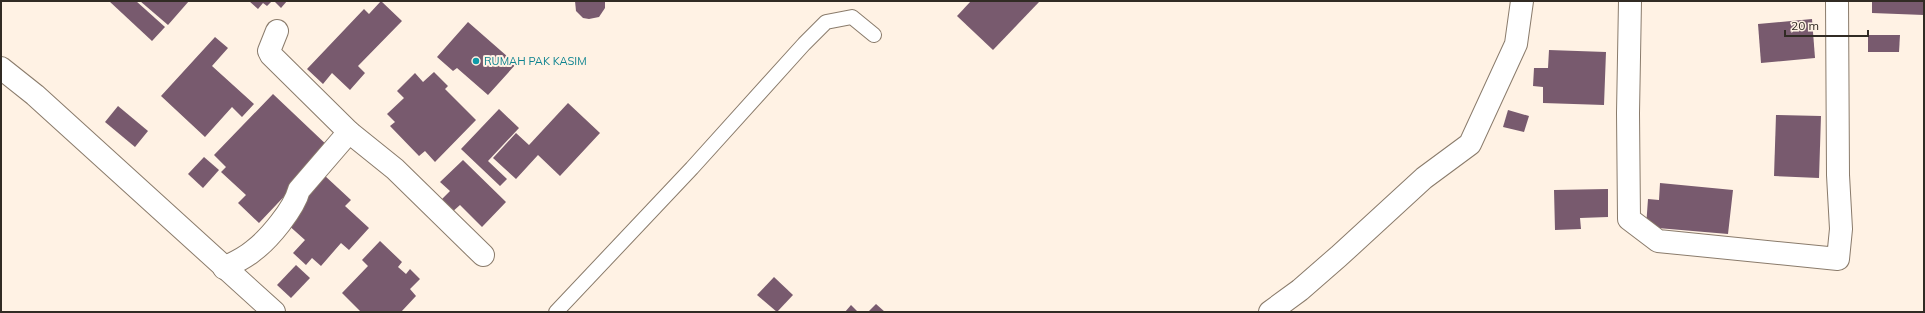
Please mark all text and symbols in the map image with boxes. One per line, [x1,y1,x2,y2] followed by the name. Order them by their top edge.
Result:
[1785,12,1868,38] scale bar
[1791,18,1819,33] text: 20 m
[484,54,587,68] place label: RUMAH PAK KASIM
[471,56,481,66] marker: RUMAH PAK KASIM

